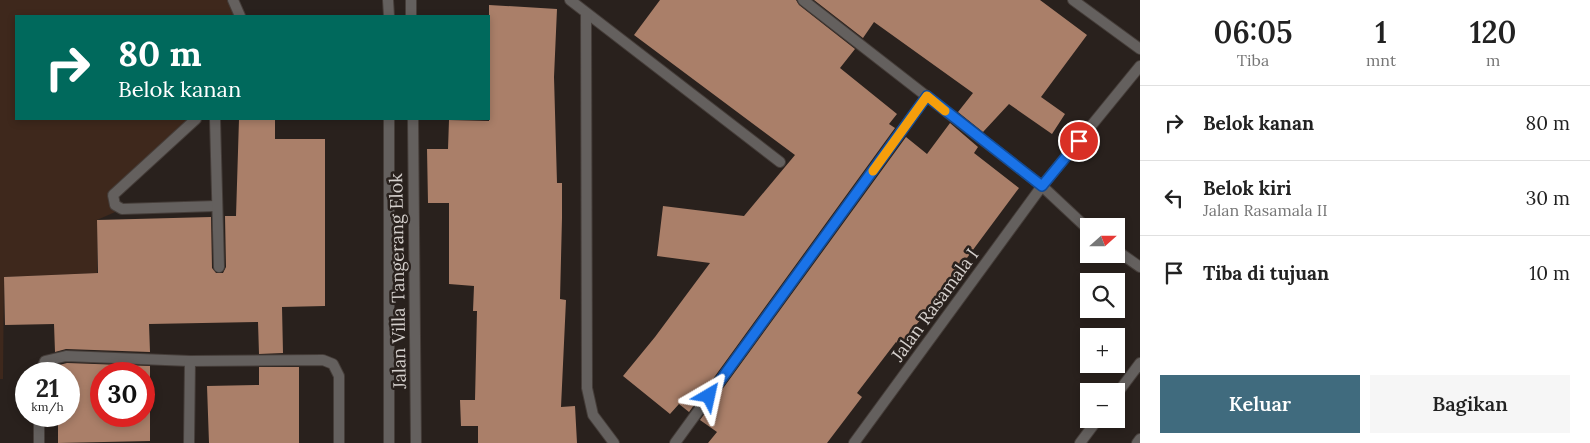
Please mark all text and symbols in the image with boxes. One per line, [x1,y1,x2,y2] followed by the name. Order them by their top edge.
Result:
[1214,13,1292,51] text: 06:05
[1375,13,1387,51] text: 1
[1470,13,1516,51] text: 120
[118,31,202,76] text: 80 m
[35,35,100,100] icon: right
[1237,50,1269,70] text: Tiba
[1366,50,1396,70] text: mnt
[1486,50,1500,70] text: m
[118,75,241,103] text: Belok kanan
[1160,109,1188,137] icon: right
[1203,111,1314,135] text: Belok kanan
[1526,111,1570,135] text: 80 m
[1058,120,1100,162] pin
[1065,127,1093,155] icon: arrive
[384,173,411,390] street label: Jalan Villa Tangerang Elok
[1203,176,1292,200] text: Belok kiri
[1160,184,1188,212] icon: left
[1526,186,1570,210] text: 30 m
[1203,200,1328,220] text: Jalan Rasamala II
[1080,218,1125,262] north arrow
[1080,218,1125,428] map controls
[885,244,983,367] street label: Jalan Rasamala I
[1160,259,1188,287] icon: arrive
[1203,261,1329,285] text: Tiba di tujuan
[1529,261,1570,285] text: 10 m
[1080,273,1125,318] button: search
[1080,328,1125,373] button: +
[90,362,155,427] speed limit sign: 30
[682,369,734,421] position arrow
[36,372,59,404] text: 21
[1160,375,1360,433] button: Keluar
[1370,375,1570,433] button: Bagikan
[1080,383,1125,428] button: −
[31,399,64,414] text: km/h

